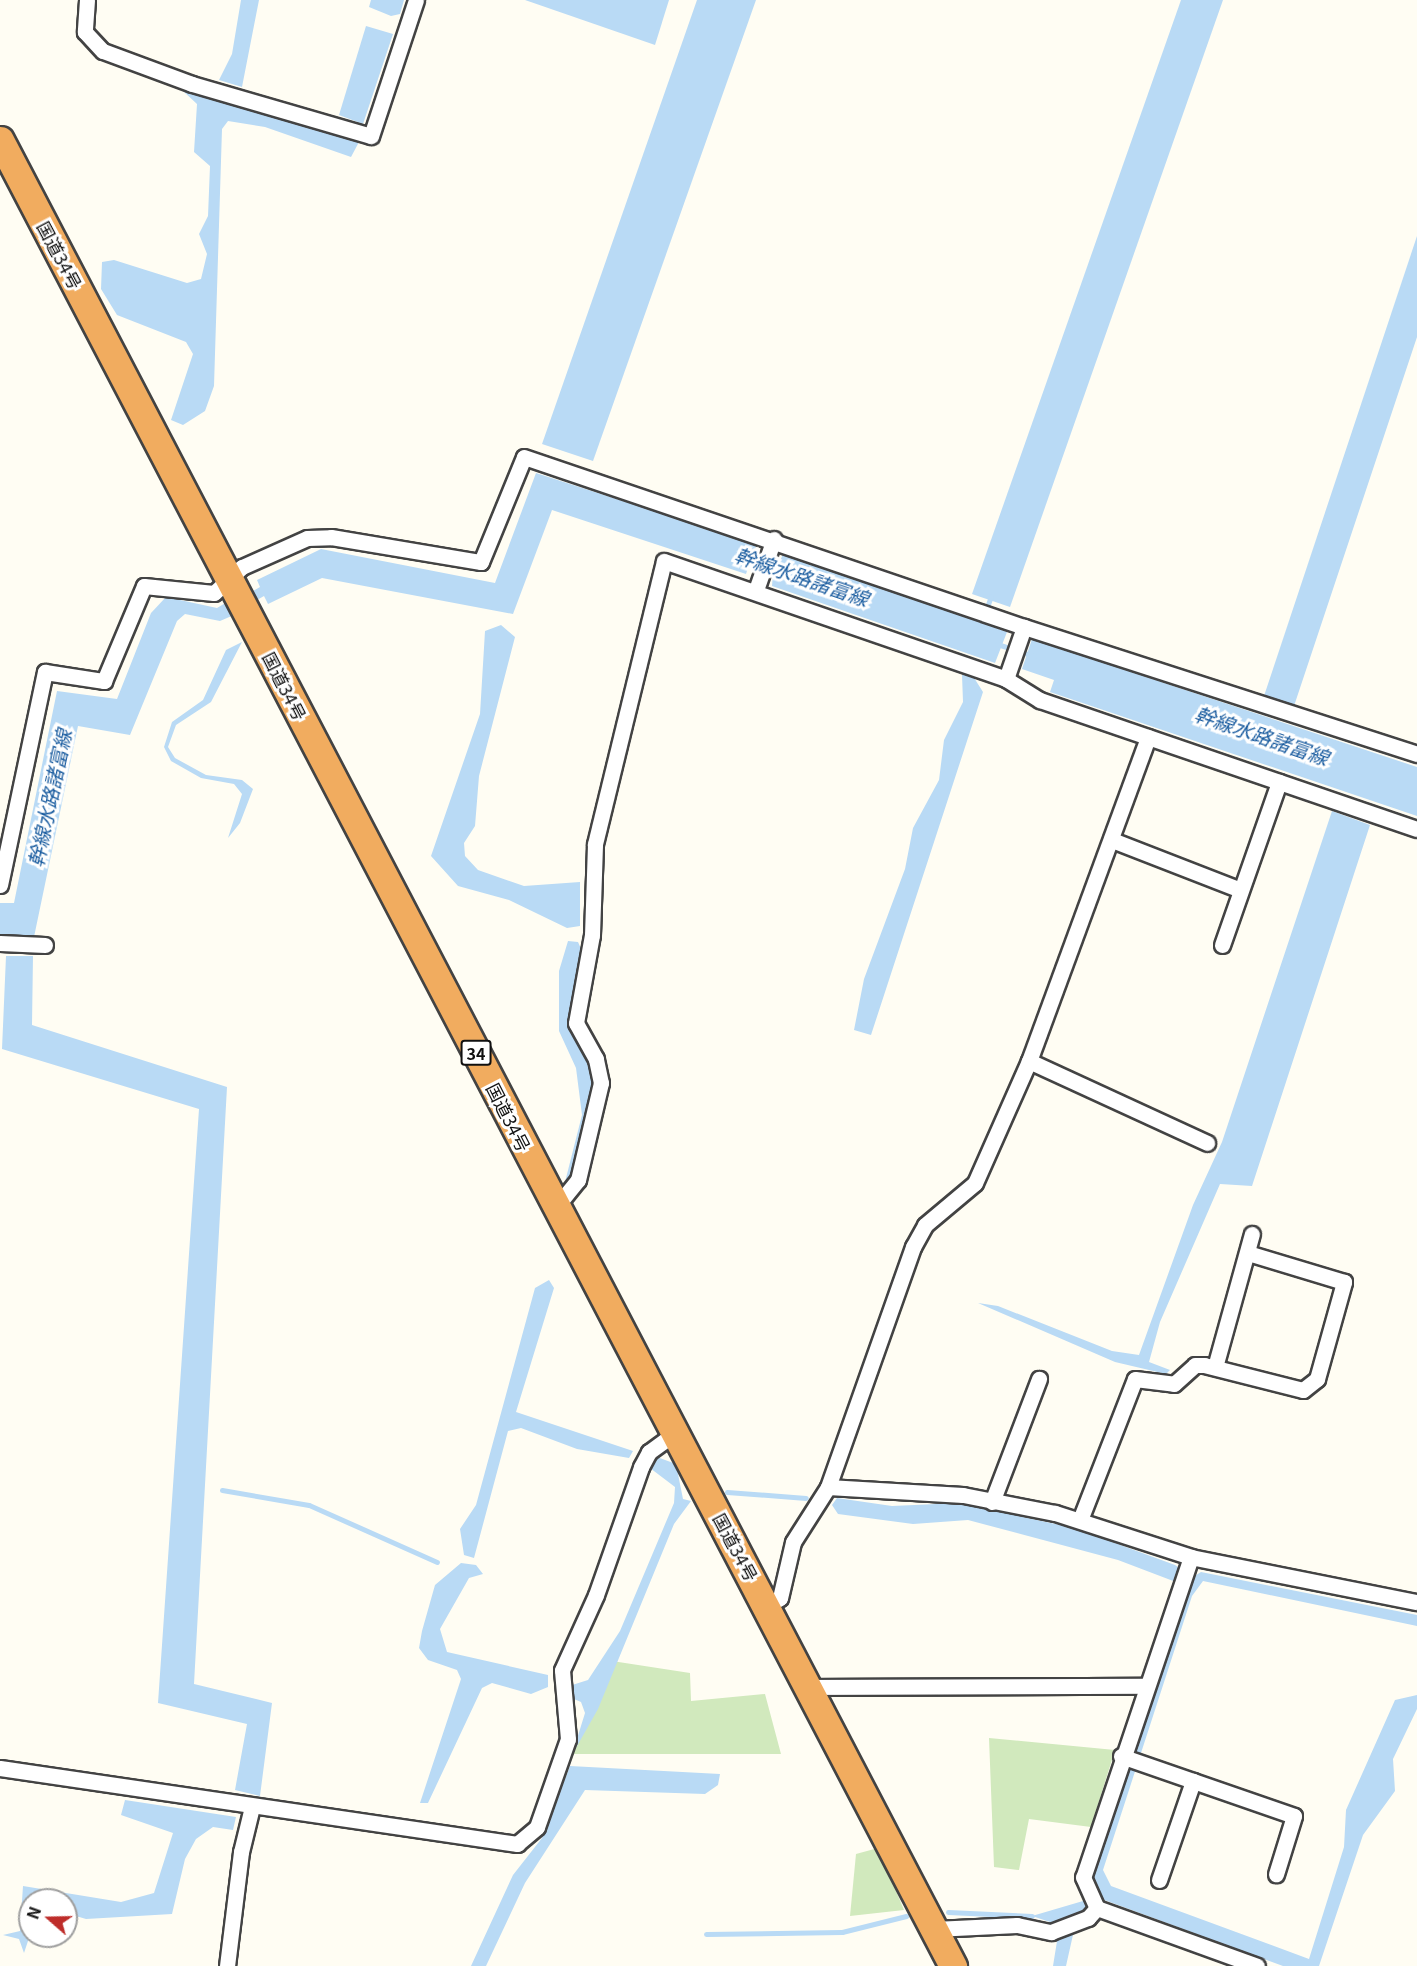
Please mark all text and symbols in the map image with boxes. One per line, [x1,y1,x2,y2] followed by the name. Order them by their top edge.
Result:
[33,217,87,293] street label: 国道34号
[732,542,872,610] water label: 幹線水路諸富線
[259,648,311,724] street label: 国道34号
[1192,701,1332,769] water label: 幹線水路諸富線
[23,727,75,869] water label: 幹線水路諸富線
[460,1040,492,1066] road number: 34
[483,1079,535,1155] street label: 国道34号
[709,1509,763,1585] street label: 国道34号
[18,1888,78,1948] north arrow
[20,1903,46,1922] text: N

